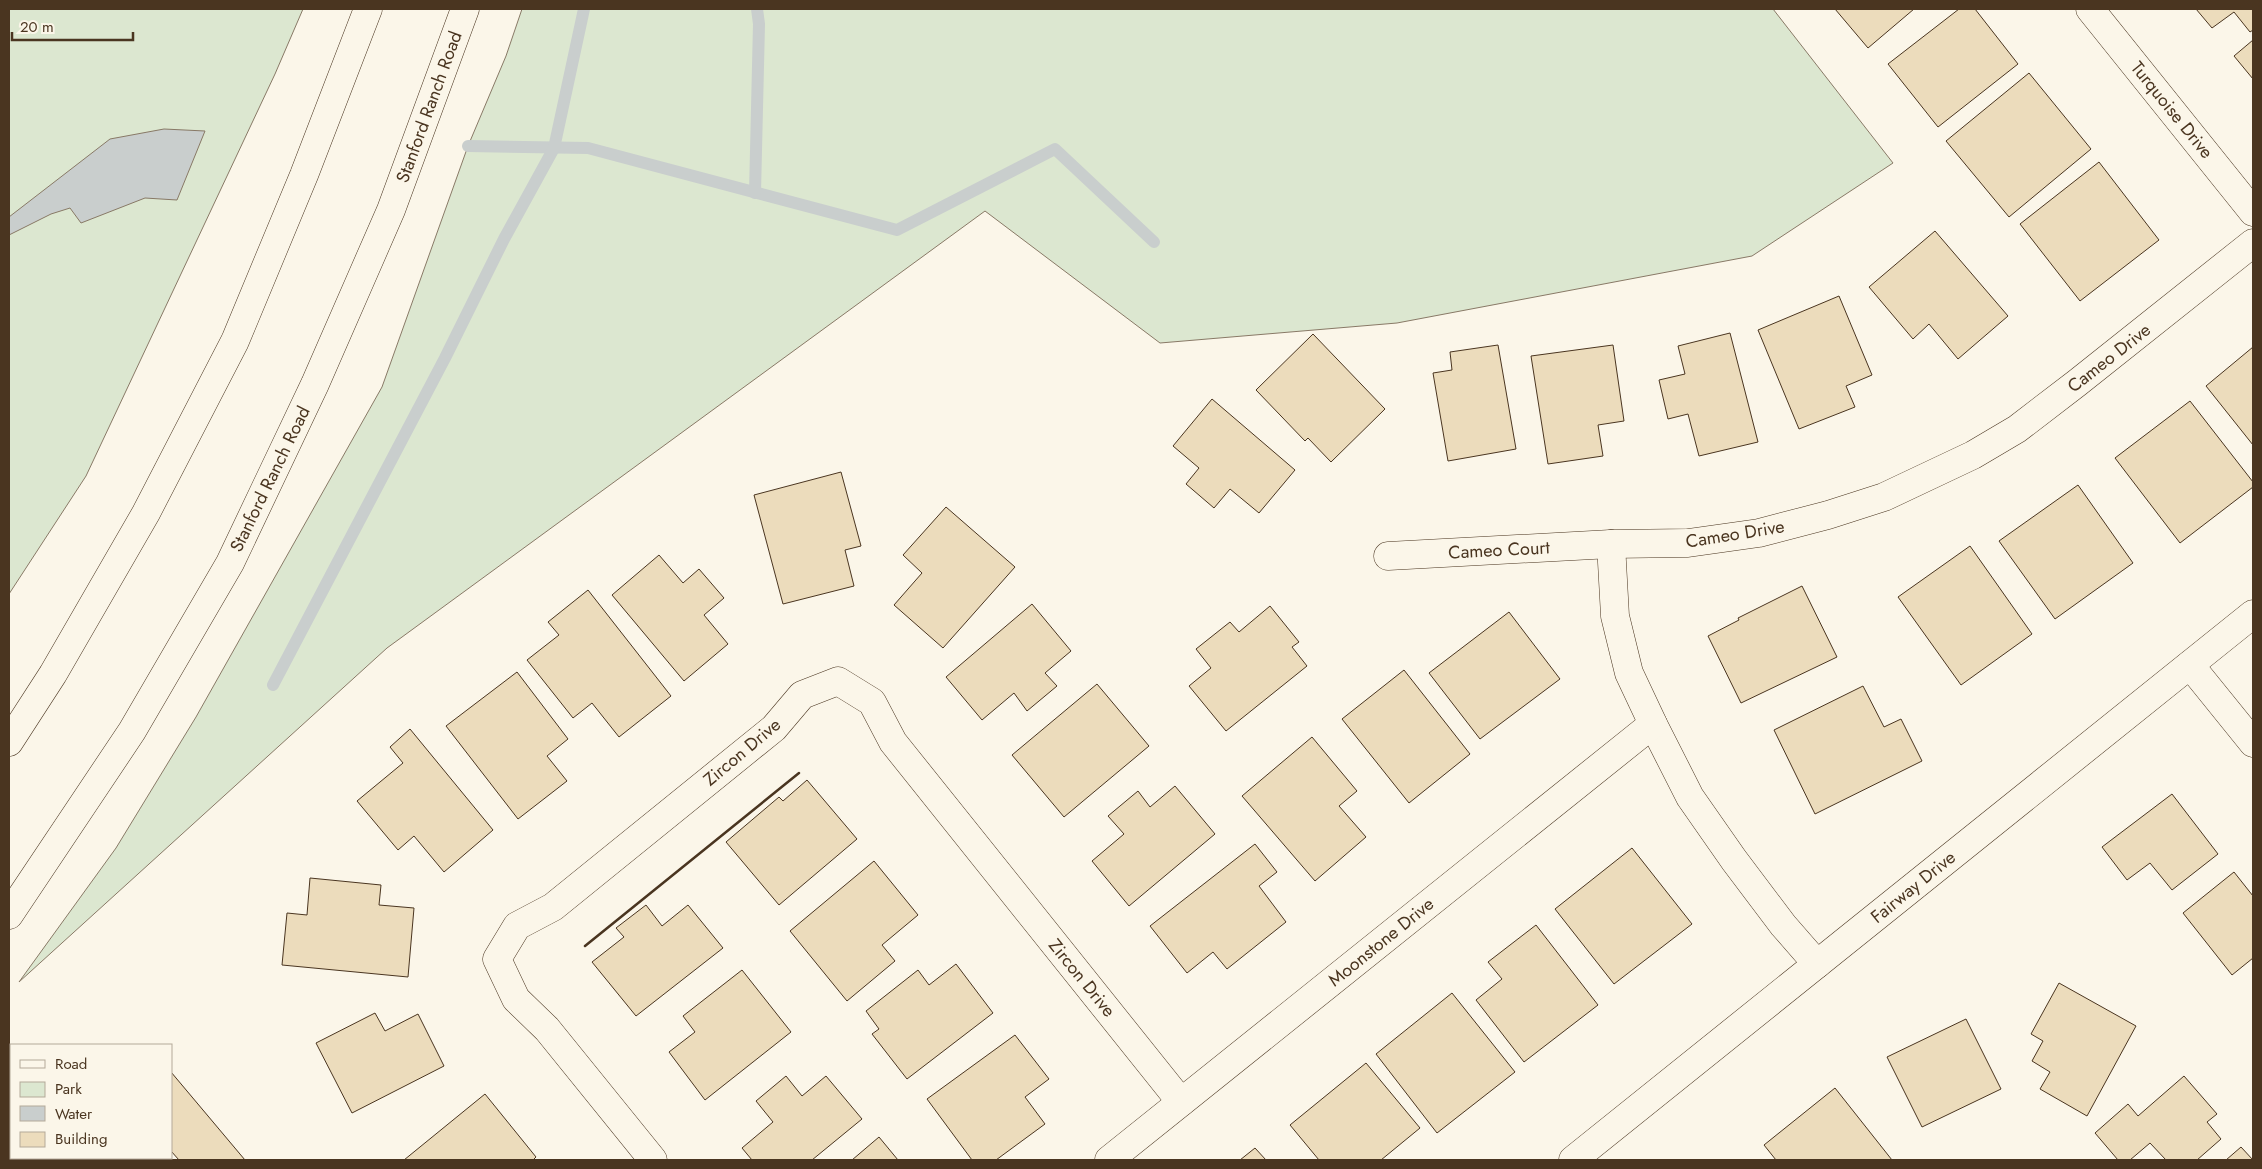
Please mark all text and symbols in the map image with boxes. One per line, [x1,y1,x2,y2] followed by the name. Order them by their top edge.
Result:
[12,10,134,42] scale bar
[20,16,54,38] text: 20 m
[389,28,469,186] street label: Stanford Ranch Road
[2125,56,2219,164] street label: Turquoise Drive
[2062,317,2156,399] street label: Cameo Drive
[223,402,317,556] street label: Stanford Ranch Road
[1684,513,1786,555] street label: Cameo Drive
[1448,534,1551,566] street label: Cameo Court
[698,712,786,792] street label: Zircon Drive
[1865,845,1961,929] street label: Fairway Drive
[1323,891,1439,993] street label: Moonstone Drive
[1042,933,1122,1023] street label: Zircon Drive
[10,1044,172,1159] legend
[55,1053,87,1075] text: Road
[55,1078,82,1100] text: Park
[55,1103,93,1125] text: Water
[55,1128,107,1150] text: Building

